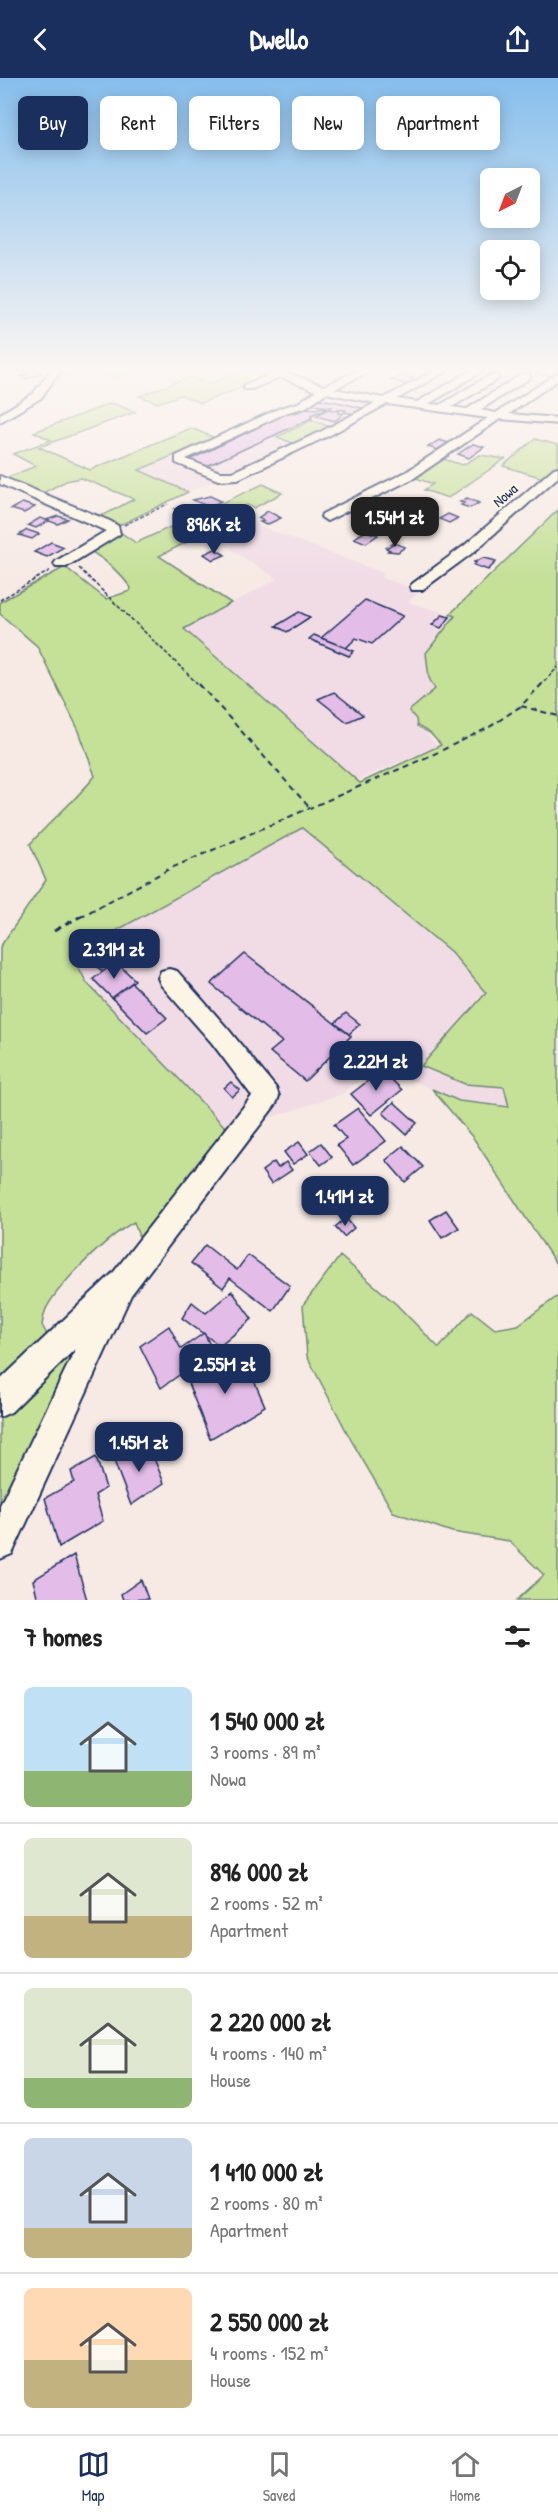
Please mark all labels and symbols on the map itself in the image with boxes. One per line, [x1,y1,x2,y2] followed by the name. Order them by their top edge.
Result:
[480,168,540,228] north arrow
[488,478,522,512] street label: Nowa
[333,497,457,548] pin: 1.54M zł
[159,504,269,555] pin: 896K zł
[52,929,176,980] pin: 2.31M zł
[314,1041,438,1092] pin: 2.22M zł
[283,1176,407,1227] pin: 1.41M zł
[163,1344,287,1395] pin: 2.55M zł
[77,1422,201,1473] pin: 1.45M zł

